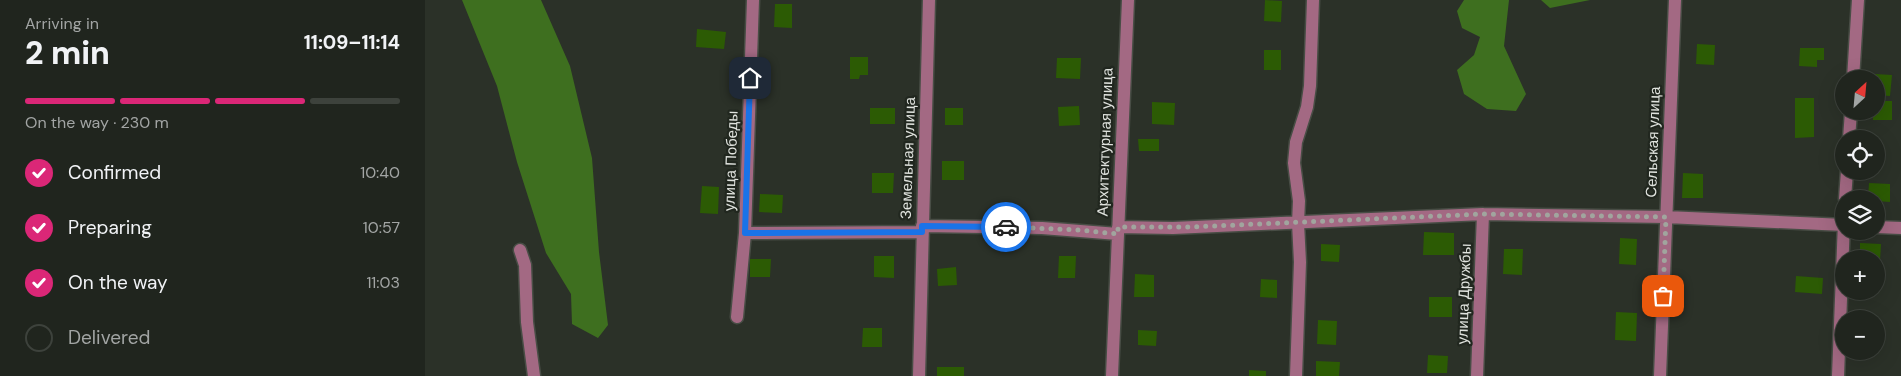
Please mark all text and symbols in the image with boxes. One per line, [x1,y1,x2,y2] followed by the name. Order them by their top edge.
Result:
[25,13,99,34] text: Arriving in
[304,30,400,55] text: 11:09–11:14
[25,32,110,74] text: 2 min
[729,57,771,99] pin
[736,64,764,92] icon: home
[1092,67,1118,217] street label: Архитектурная улица
[1835,70,1885,120] north arrow
[1835,70,1885,360] map controls
[1641,85,1665,198] street label: Сельская улица
[896,96,920,219] street label: Земельная улица
[719,111,743,211] street label: улица Победы
[25,112,169,133] text: On the way · 230 m
[1835,130,1885,180] button: locate
[25,159,53,187] icon: check
[68,160,161,185] text: Confirmed
[360,162,400,183] text: 10:40
[1835,190,1885,240] button: layers
[981,202,1031,252] courier
[992,213,1020,241] icon: car
[25,214,53,242] icon: check
[68,215,152,240] text: Preparing
[363,217,400,238] text: 10:57
[1452,243,1476,345] street label: улица Дружбы
[1835,250,1885,300] button: +
[25,269,53,297] icon: check
[68,270,168,295] text: On the way
[366,272,400,293] text: 11:03
[1642,275,1684,317] pin
[1649,282,1677,310] icon: bag
[1835,310,1885,360] button: −
[68,325,150,350] text: Delivered

